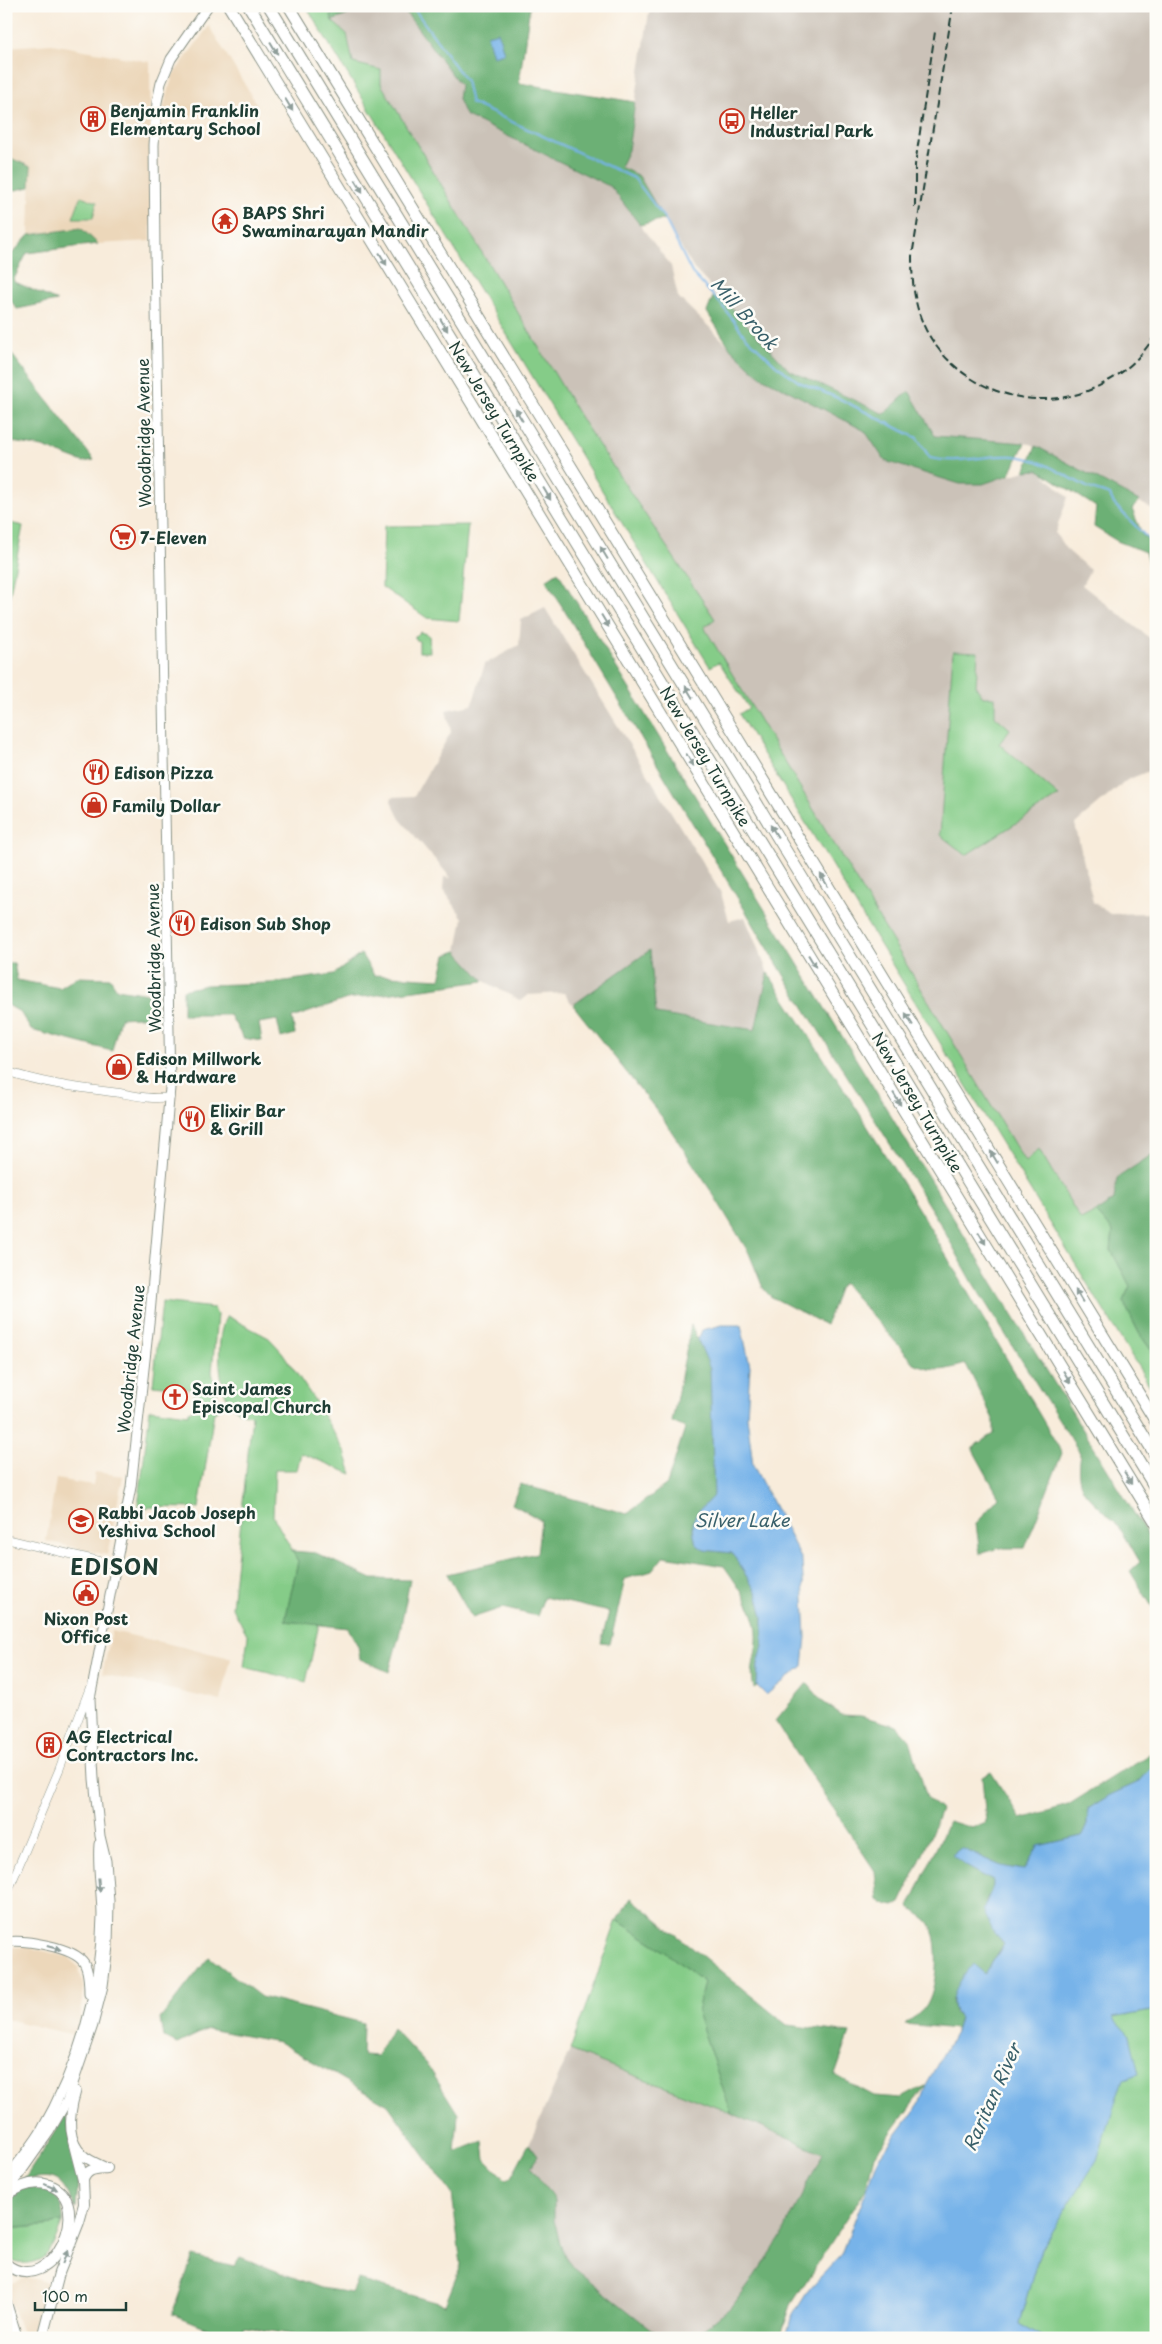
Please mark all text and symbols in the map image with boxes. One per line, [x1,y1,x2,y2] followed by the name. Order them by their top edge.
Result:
[270,41,279,54] one-way arrow
[110,98,261,140] place label: Benjamin Franklin Elementary School
[285,99,294,112] one-way arrow
[750,100,874,142] place label: Heller Industrial Park
[80,106,106,132] building icon: Benjamin Franklin Elementary School
[719,108,745,134] bus stop icon: Heller Industrial Park
[355,180,364,193] one-way arrow
[242,200,429,242] place label: BAPS Shri Swaminarayan Mandir
[212,208,238,234] temple icon: BAPS Shri Swaminarayan Mandir
[379,252,388,265] one-way arrow
[705,271,785,356] water label: Mill Brook
[439,319,449,332] one-way arrow
[444,336,546,486] street label: New Jersey Turnpike
[130,358,156,508] street label: Woodbridge Avenue
[515,408,524,421] one-way arrow
[542,487,552,500] one-way arrow
[110,524,136,550] supermarket icon: 7-Eleven
[140,525,207,549] place label: 7-Eleven
[599,547,609,560] one-way arrow
[600,615,610,628] one-way arrow
[655,681,757,831] street label: New Jersey Turnpike
[684,686,693,699] one-way arrow
[685,754,694,767] one-way arrow
[83,759,109,785] restaurant icon: Edison Pizza
[114,760,214,784] place label: Edison Pizza
[81,792,107,818] shop icon: Family Dollar
[112,793,222,817] place label: Family Dollar
[769,824,778,837] one-way arrow
[820,874,829,887] one-way arrow
[140,883,166,1033] street label: Woodbridge Avenue
[169,910,195,936] restaurant icon: Edison Sub Shop
[200,911,331,935] place label: Edison Sub Shop
[808,954,817,967] one-way arrow
[904,1012,914,1025] one-way arrow
[867,1027,969,1177] street label: New Jersey Turnpike
[136,1046,262,1088] place label: Edison Millwork & Hardware
[106,1054,132,1080] shop icon: Edison Millwork & Hardware
[893,1093,902,1106] one-way arrow
[210,1098,286,1140] place label: Elixir Bar & Grill
[179,1106,205,1132] restaurant icon: Elixir Bar & Grill
[989,1151,998,1164] one-way arrow
[977,1231,986,1244] one-way arrow
[110,1283,150,1435] street label: Woodbridge Avenue
[1074,1289,1083,1302] one-way arrow
[1062,1370,1071,1383] one-way arrow
[192,1376,331,1418] place label: Saint James Episcopal Church
[162,1384,188,1410] church icon: Saint James Episcopal Church
[1124,1471,1133,1484] one-way arrow
[98,1500,256,1542] place label: Rabbi Jacob Joseph Yeshiva School
[695,1506,791,1533] water label: Silver Lake
[68,1508,94,1534] school or university icon: Rabbi Jacob Joseph Yeshiva School
[70,1550,160,1582] district label: EDISON
[73,1580,99,1606] public building icon: Nixon Post Office
[44,1606,129,1648] place label: Nixon Post Office
[65,1724,199,1766] place label: AG Electrical Contractors Inc.
[36,1732,62,1758] building icon: AG Electrical Contractors Inc.
[96,1877,104,1893] one-way arrow
[46,1944,61,1952] one-way arrow
[955,2036,1028,2155] water label: Raritan River
[44,2183,58,2191] one-way arrow
[62,2250,69,2265] one-way arrow
[35,2279,126,2311] scale bar
[42,2284,88,2307] text: 100 m

